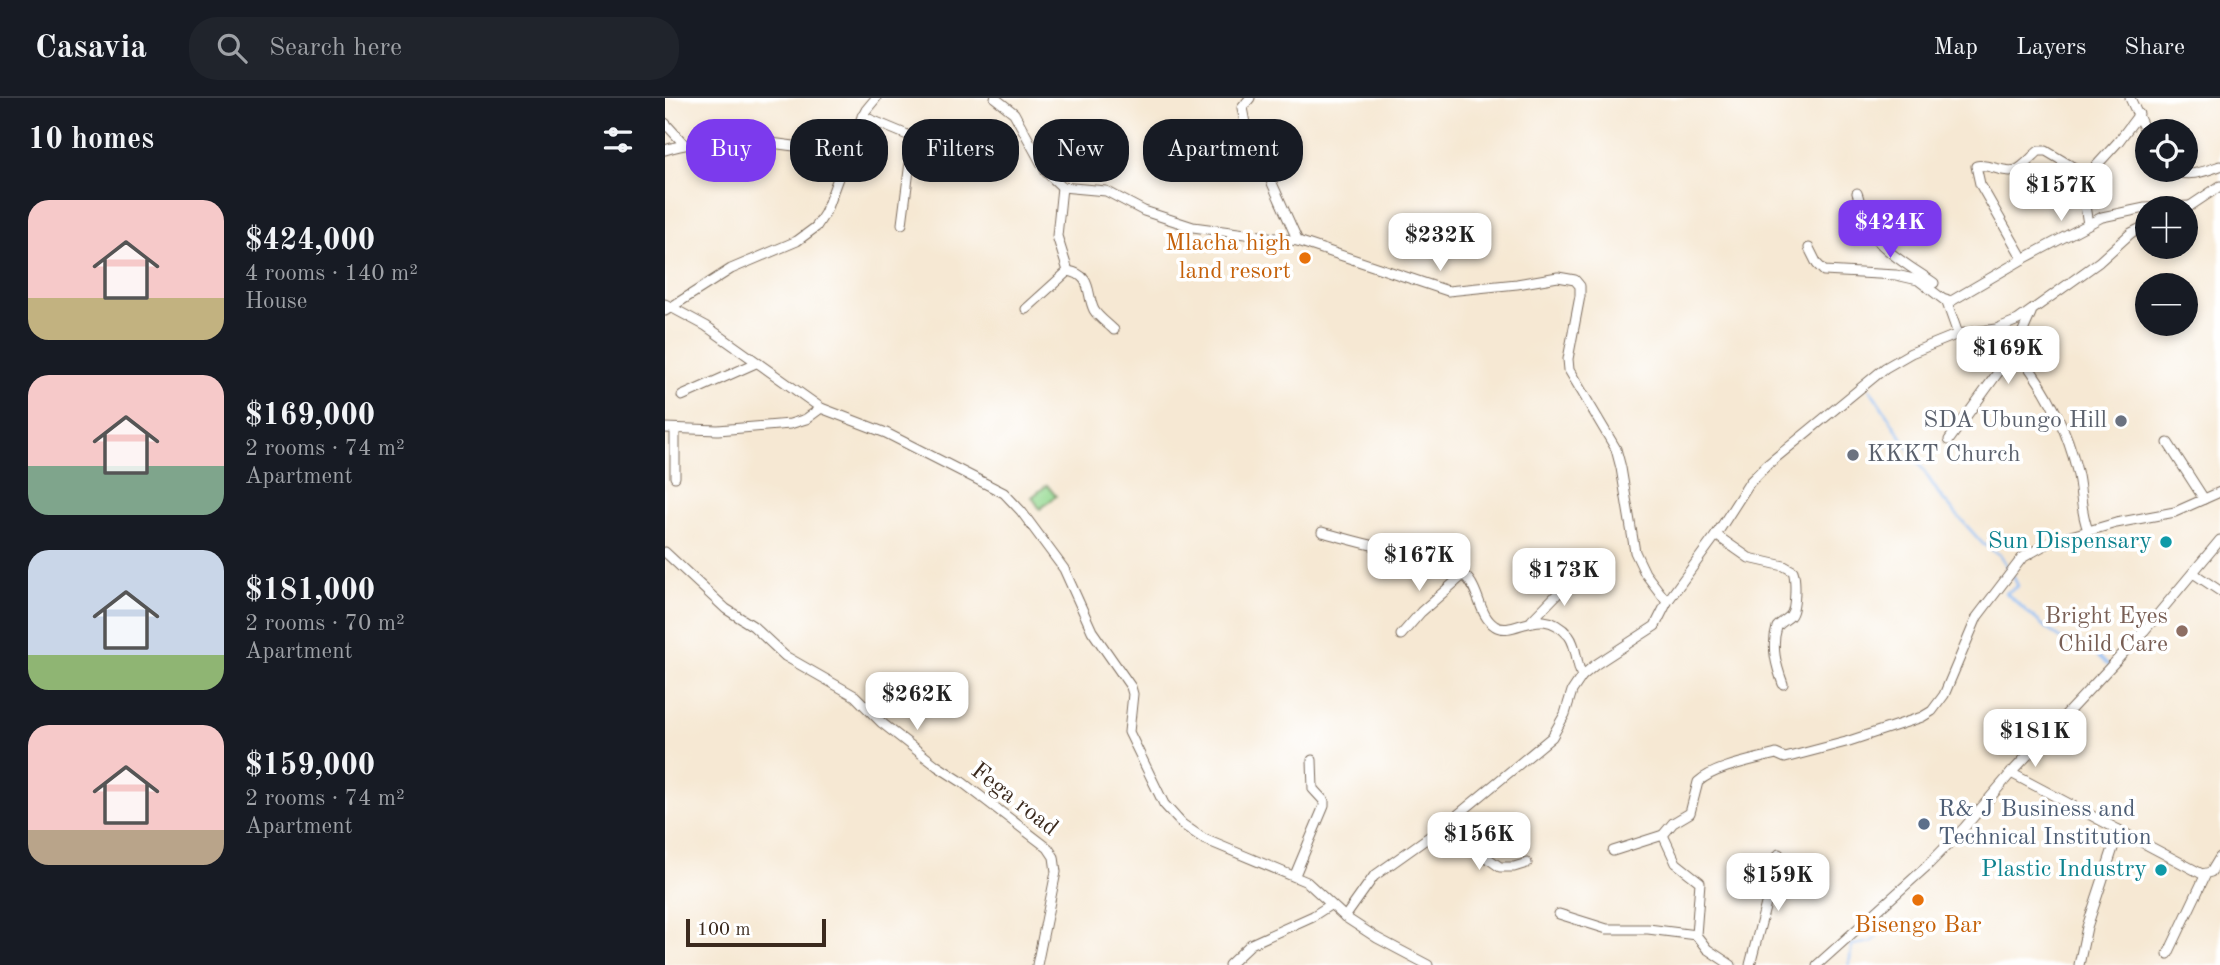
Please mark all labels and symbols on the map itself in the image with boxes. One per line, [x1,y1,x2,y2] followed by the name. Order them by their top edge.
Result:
[2012,164,2110,223] pin: $157K
[1841,200,1939,260] pin: $424K
[1391,214,1489,273] pin: $232K
[1165,232,1291,284] place label: Mlacha high land resort
[1297,250,1313,266] marker: Mlacha high land resort
[1959,327,2057,386] pin: $169K
[1923,409,2107,433] place label: SDA Ubungo Hill
[2113,413,2129,429] marker: SDA Ubungo Hill
[1867,443,2021,467] place label: KKKT Church
[1845,447,1861,463] marker: KKKT Church
[1988,530,2152,554] place label: Sun Dispensary
[1370,533,1468,593] pin: $167K
[2158,534,2174,550] marker: Sun Dispensary
[1515,548,1613,608] pin: $173K
[2044,605,2168,657] place label: Bright Eyes Child Care
[2174,623,2190,639] marker: Bright Eyes Child Care
[868,672,966,732] pin: $262K
[1986,710,2084,769] pin: $181K
[966,759,1062,841] street label: Fega road
[1938,798,2152,850] place label: R& J Business and Technical Institution
[1430,812,1528,872] pin: $156K
[1916,816,1932,832] marker: R& J Business and Technical Institution
[1729,854,1827,913] pin: $159K
[1981,858,2147,882] place label: Plastic Industry
[2153,862,2169,878] marker: Plastic Industry
[1910,892,1926,908] marker: Bisengo Bar
[1854,914,1982,938] place label: Bisengo Bar
[686,916,826,948] scale bar

